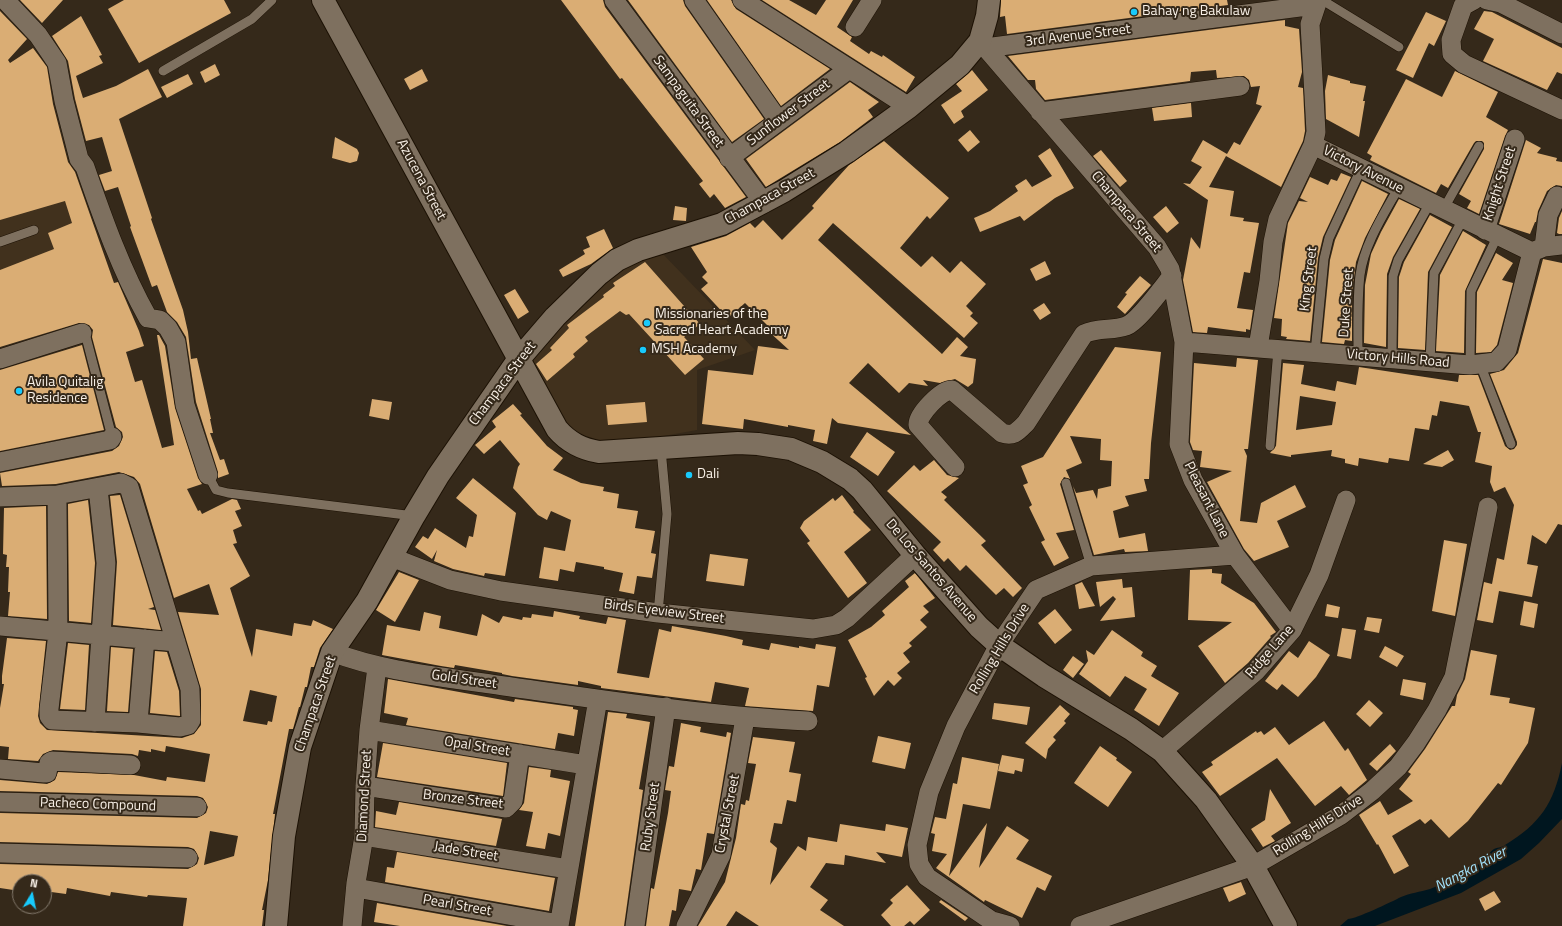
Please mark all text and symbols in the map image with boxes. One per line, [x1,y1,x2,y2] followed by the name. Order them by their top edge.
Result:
[1142,4,1250,20] place label: Bahay ng Bakulaw
[1129,7,1139,17] marker: Bahay ng Bakulaw
[1024,21,1132,51] street label: 3rd Avenue Street
[649,53,727,151] street label: Sampaguita Street
[744,76,834,150] street label: Sunflower Street
[393,137,449,223] street label: Azucena Street
[1320,143,1406,197] street label: Victory Avenue
[1480,145,1520,223] street label: Knight Street
[722,165,818,229] street label: Champaca Street
[1087,168,1165,256] street label: Champaca Street
[1297,246,1321,312] street label: King Street
[1336,268,1358,338] street label: Duke Street
[655,307,789,340] place label: Missionaries of the Sacred Heart Academy
[642,318,652,328] marker: Missionaries of the Sacred Heart Academy
[466,339,540,429] street label: Champaca Street
[651,342,737,358] place label: MSH Academy
[638,345,648,355] marker: MSH Academy
[1346,346,1450,372] street label: Victory Hills Road
[27,375,103,408] place label: Avila Quitalig Residence
[14,386,24,396] marker: Avila Quitalig Residence
[1180,459,1232,541] street label: Pleasant Lane
[697,467,719,483] place label: Dali
[684,470,694,480] marker: Dali
[882,516,980,626] street label: De Los Santos Avenue
[603,596,725,628] street label: Birds Eyeview Street
[966,601,1034,697] street label: Rolling Hills Drive
[1242,622,1298,682] street label: Ridge Lane
[292,654,340,754] street label: Champaca Street
[430,667,498,693] street label: Gold Street
[443,734,511,760] street label: Opal Street
[354,749,376,843] street label: Diamond Street
[712,773,744,855] street label: Crystal Street
[638,782,664,852] street label: Ruby Street
[422,787,504,813] street label: Bronze Street
[1270,792,1366,860] street label: Rolling Hills Drive
[40,795,156,815] street label: Pacheco Compound
[433,839,499,865] street label: Jade Street
[1432,844,1510,896] water label: Nangka River
[12,874,52,914] north arrow
[29,875,39,892] text: N
[421,892,493,920] street label: Pearl Street

